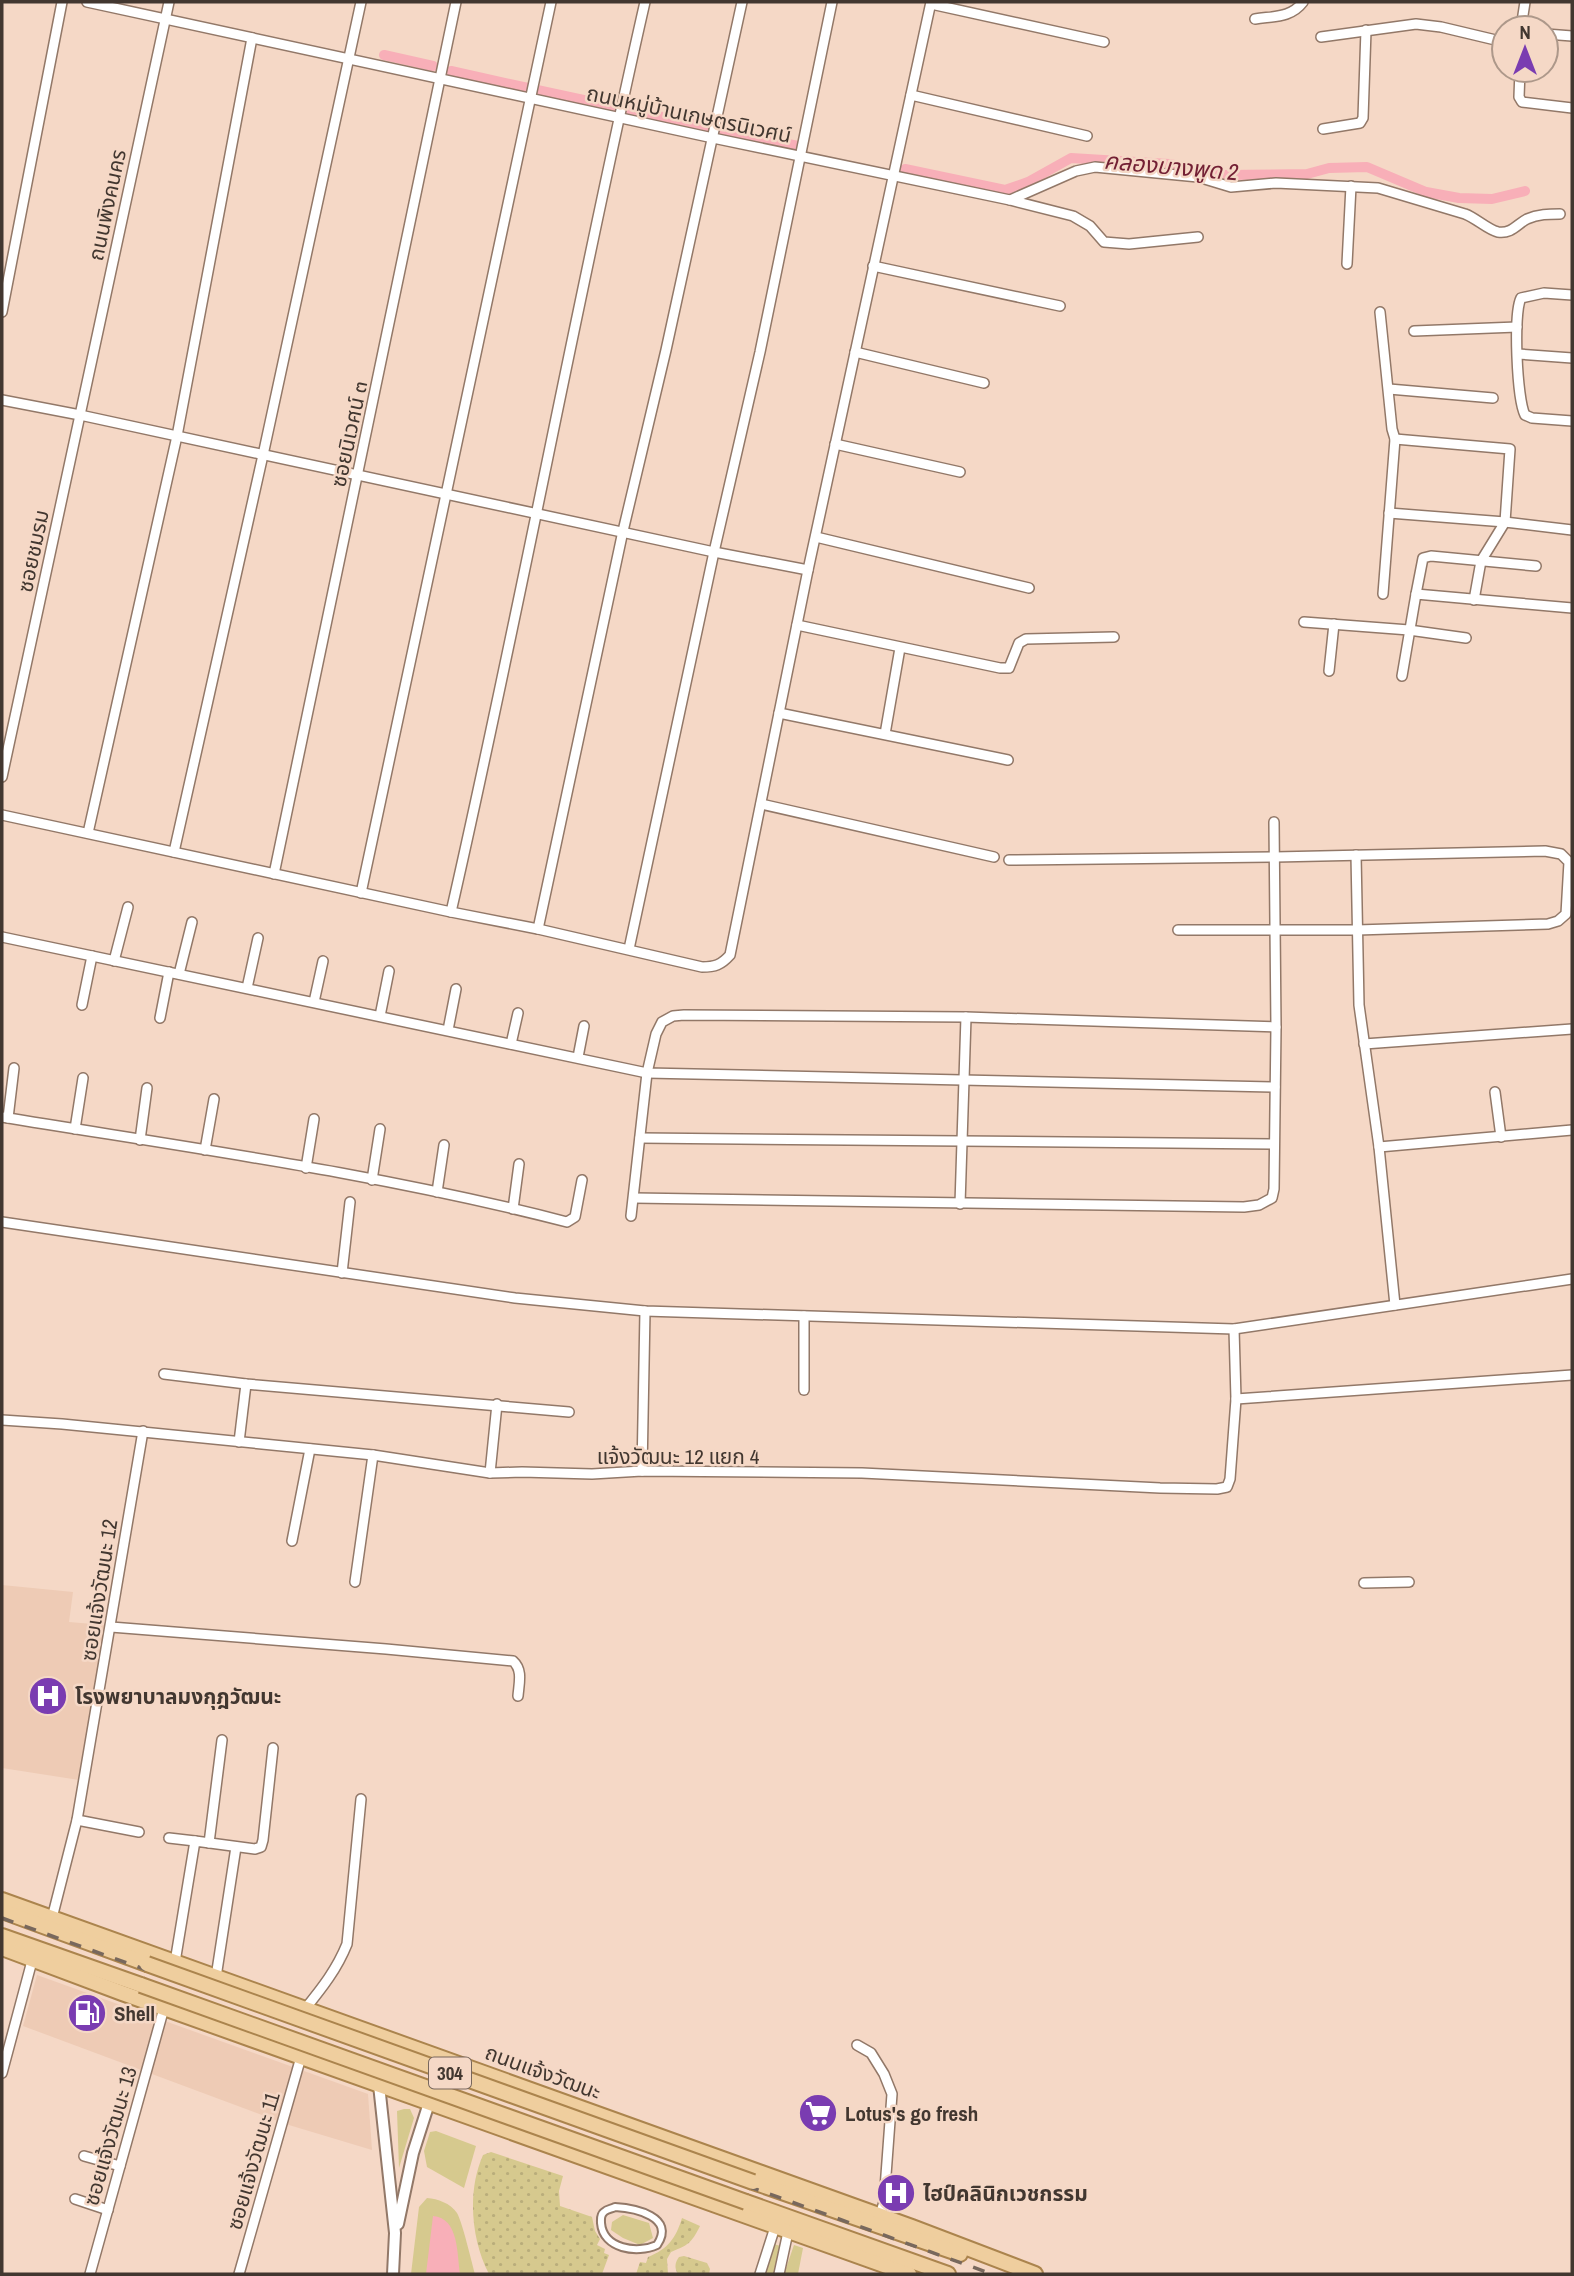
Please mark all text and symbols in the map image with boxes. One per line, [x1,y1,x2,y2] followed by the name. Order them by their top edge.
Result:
[1490,14,1560,84] north arrow
[1519,19,1531,45] text: N
[584,78,794,150] street label: ถนนหมู่บ้านเกษตรนิเวศน์
[1103,145,1240,187] water label: คลองบางพูด 2
[81,147,133,263] street label: ถนนพิงคนคร
[324,378,374,490] street label: ซอยนิเวศน์ ๓
[10,507,56,595] street label: ซอยชมรม
[597,1442,760,1471] street label: แจ้งวัฒนะ 12 แยก 4
[73,1517,125,1663] street label: ซอยแจ้งวัฒนะ 12
[27,1675,69,1717] hospital icon: โรงพยาบาลมงกุฎวัฒนะ
[75,1682,281,1711] place label: โรงพยาบาลมงกุฎวัฒนะ
[66,1992,108,2034] fuel station icon: Shell
[114,1999,155,2028] place label: Shell
[481,2038,605,2106] street label: ถนนแจ้งวัฒนะ
[429,2058,471,2088] road number: 304
[76,2063,144,2209] street label: ซอยแจ้งวัฒนะ 13
[220,2088,287,2233] street label: ซอยแจ้งวัฒนะ 11
[797,2092,839,2134] supermarket icon: Lotus's go fresh
[845,2099,978,2128] place label: Lotus's go fresh
[875,2172,917,2214] hospital icon: ไฮป์คลินิกเวชกรรม
[923,2179,1088,2208] place label: ไฮป์คลินิกเวชกรรม

